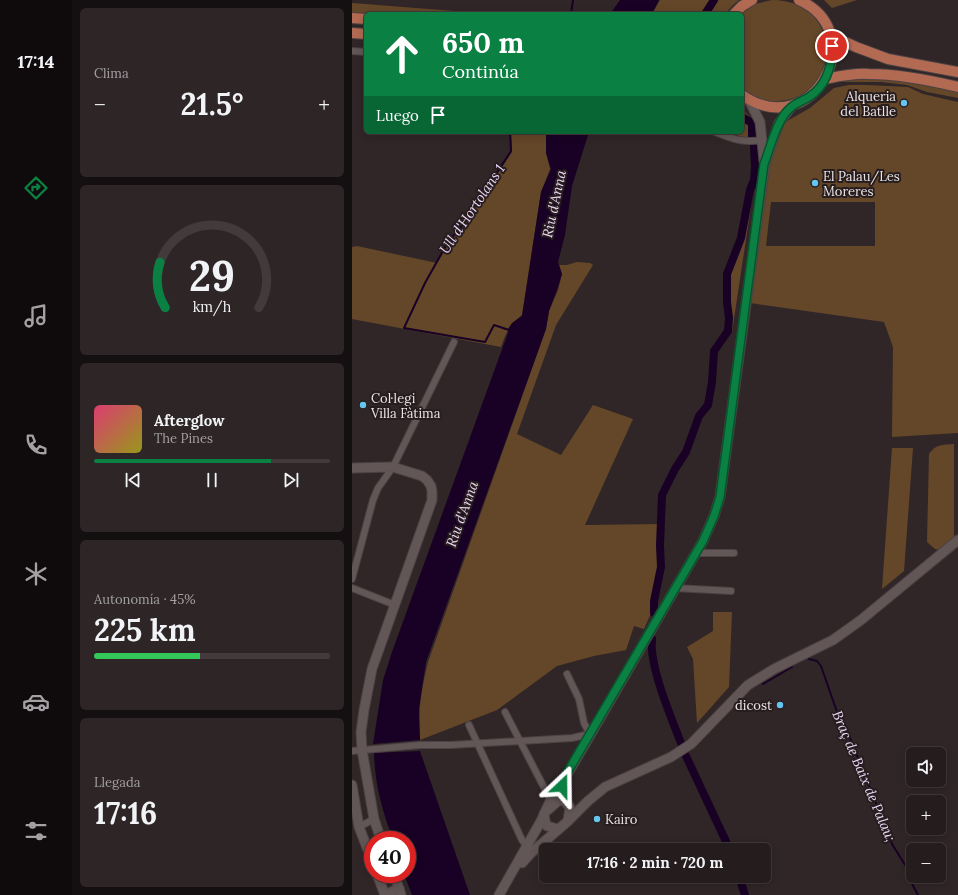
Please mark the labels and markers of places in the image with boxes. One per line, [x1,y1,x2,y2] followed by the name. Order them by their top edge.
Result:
[815,29,849,63] pin
[840,88,896,120] place label: Alqueria del Batlle
[899,98,909,108] marker: Alqueria del Batlle
[823,168,900,200] place label: El Palau/Les Moreres
[810,178,820,188] marker: El Palau/Les Moreres
[370,390,441,422] place label: Col·legi Villa Fàtima
[358,400,368,410] marker: Col·legi Villa Fàtima
[735,697,772,714] place label: dicost
[775,700,785,710] marker: dicost
[605,811,638,828] place label: Kairo
[592,814,602,824] marker: Kairo

